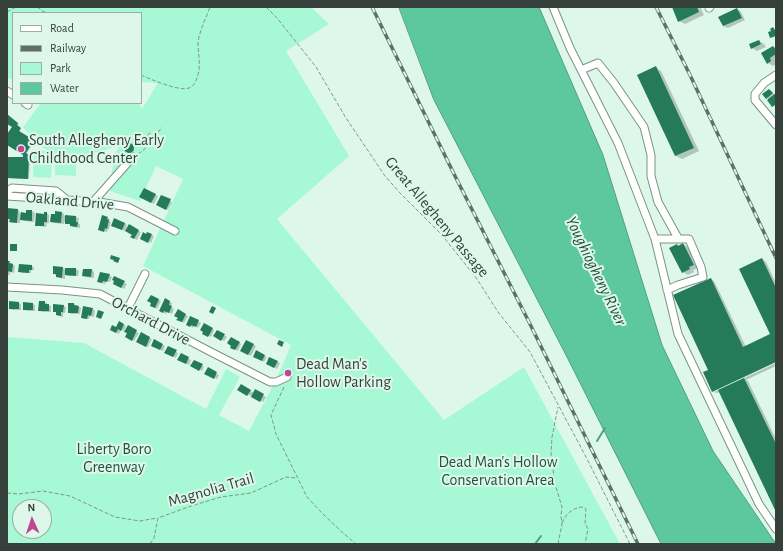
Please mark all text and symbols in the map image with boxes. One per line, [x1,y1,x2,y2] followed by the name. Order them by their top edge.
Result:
[12,12,142,104] legend
[50,22,74,34] text: Road
[50,42,86,54] text: Railway
[50,62,71,74] text: Park
[50,82,79,94] text: Water
[29,130,164,168] place label: South Allegheny Early Childhood Center
[16,144,26,154] marker: South Allegheny Early Childhood Center
[381,153,493,281] street label: Great Allegheny Passage
[25,188,115,214] street label: Oakland Drive
[561,213,631,329] water label: Youghiogheny River
[108,292,194,350] street label: Orchard Drive
[296,354,391,392] place label: Dead Man's Hollow Parking
[283,368,293,378] marker: Dead Man's Hollow Parking
[76,439,152,477] park label: Liberty Boro Greenway
[439,452,557,490] park label: Dead Man's Hollow Conservation Area
[166,469,256,511] street label: Magnolia Trail
[12,499,52,539] north arrow
[27,502,36,513] text: N

